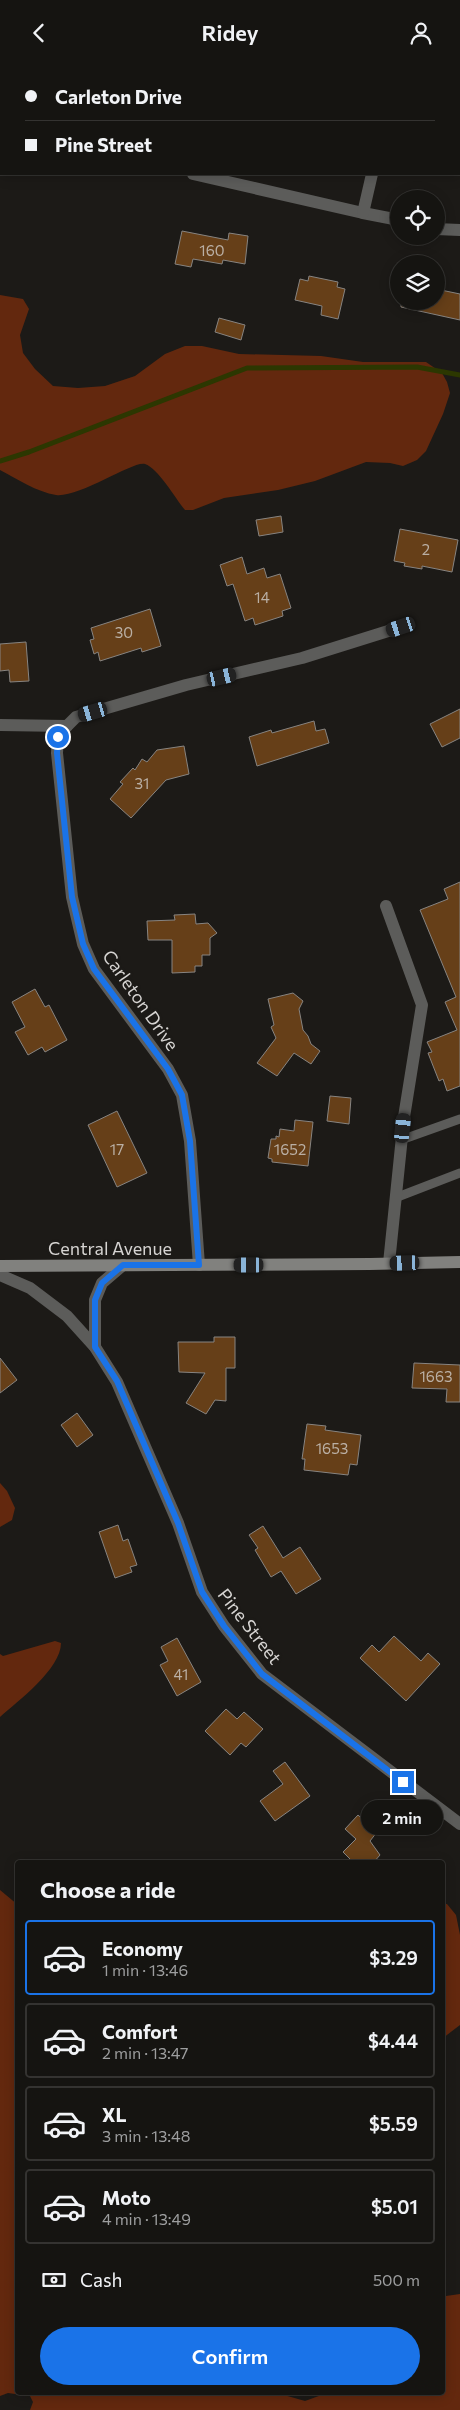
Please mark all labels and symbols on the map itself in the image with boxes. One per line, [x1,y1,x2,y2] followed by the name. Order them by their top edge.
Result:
[199,241,225,259] house number: 160
[422,540,430,558] house number: 2
[254,588,270,606] house number: 14
[384,615,417,639] car
[115,623,133,641] house number: 30
[205,666,238,688] car
[76,701,109,723] car
[47,726,69,748] route start
[135,774,149,792] house number: 31
[98,945,184,1055] street label: Carleton Drive
[393,1112,412,1144] car
[110,1140,124,1158] house number: 17
[274,1140,306,1158] house number: 1652
[48,1237,172,1259] street label: Central Avenue
[389,1255,420,1271] car
[234,1258,264,1273] car
[419,1367,453,1385] house number: 1663
[316,1439,348,1457] house number: 1653
[214,1584,286,1668] street label: Pine Street
[174,1665,188,1683] house number: 41
[392,1771,414,1793] route end
[362,1799,444,1835] callout: 2 min

